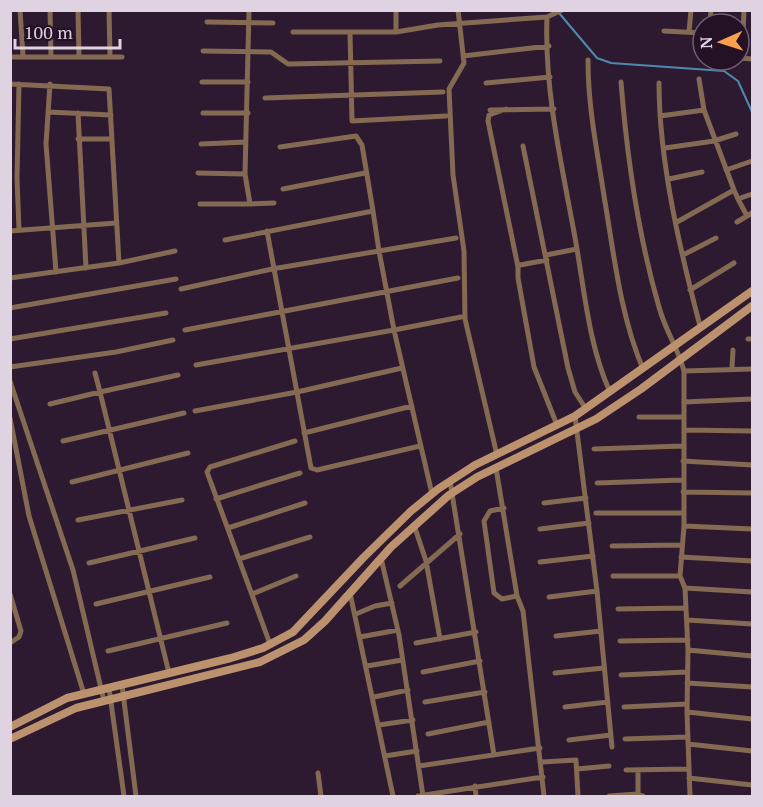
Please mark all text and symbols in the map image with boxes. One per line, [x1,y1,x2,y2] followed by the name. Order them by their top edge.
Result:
[15,12,120,50] scale bar
[691,12,751,72] north arrow
[24,20,73,44] text: 100 m
[695,36,717,49] text: N

